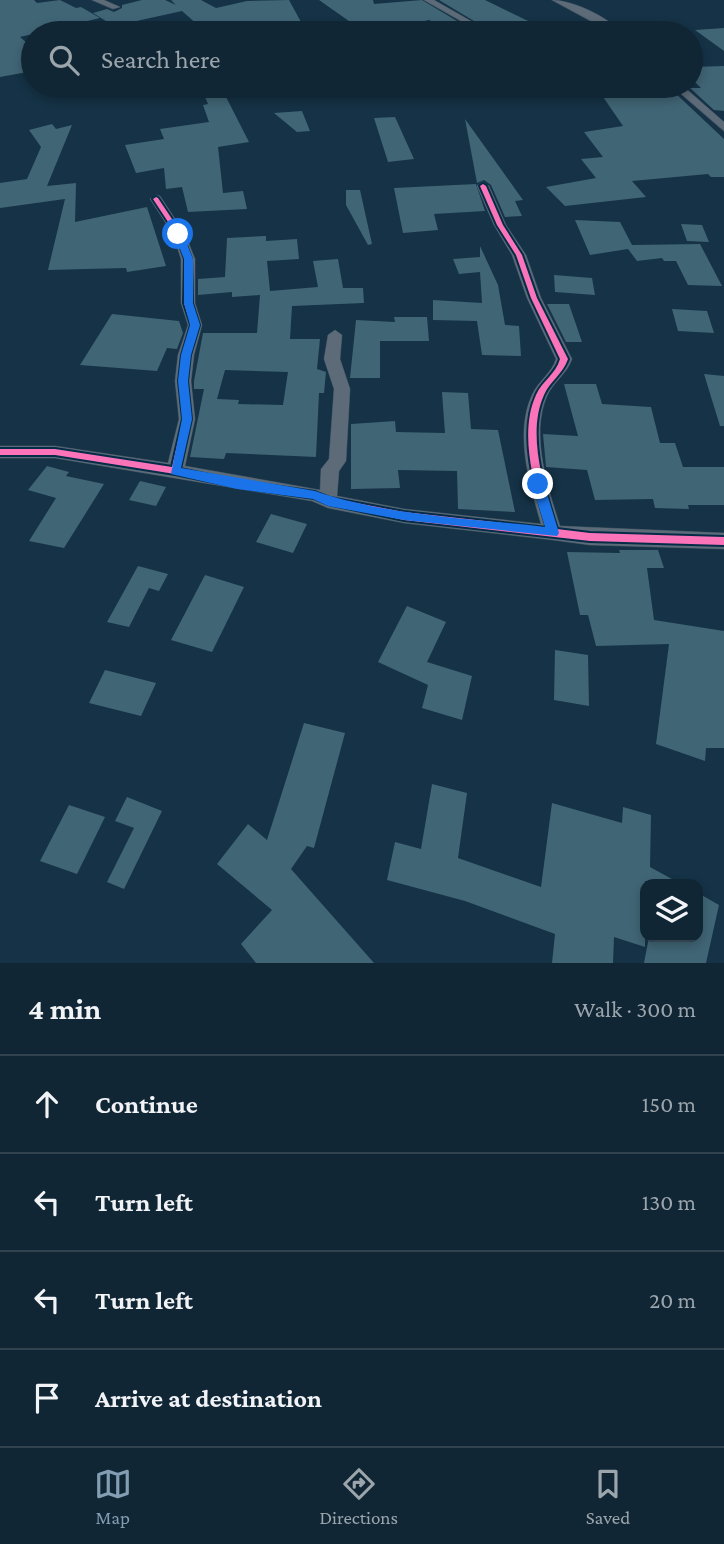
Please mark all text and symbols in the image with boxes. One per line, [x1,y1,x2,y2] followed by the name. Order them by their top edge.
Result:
[21,21,703,98] search box
[45,41,83,79] icon: search
[101,45,220,74] text: Search here
[162,218,193,249] route start
[522,468,553,499] route end
[640,879,703,942] map controls
[640,879,703,942] button: layers
[28,992,101,1025] text: 4 min
[574,996,696,1022] text: Walk · 300 m
[28,1085,66,1123] icon: ahead
[95,1090,198,1119] text: Continue
[642,1091,696,1117] text: 150 m
[28,1183,66,1221] icon: left
[95,1188,193,1217] text: Turn left
[642,1189,696,1215] text: 130 m
[28,1281,66,1319] icon: left
[95,1286,193,1315] text: Turn left
[649,1287,696,1313] text: 20 m
[28,1379,66,1417] icon: arrive
[95,1384,322,1413] text: Arrive at destination
[94,1465,132,1528] tab: Map
[319,1465,398,1528] tab: Directions
[586,1465,630,1528] tab: Saved

